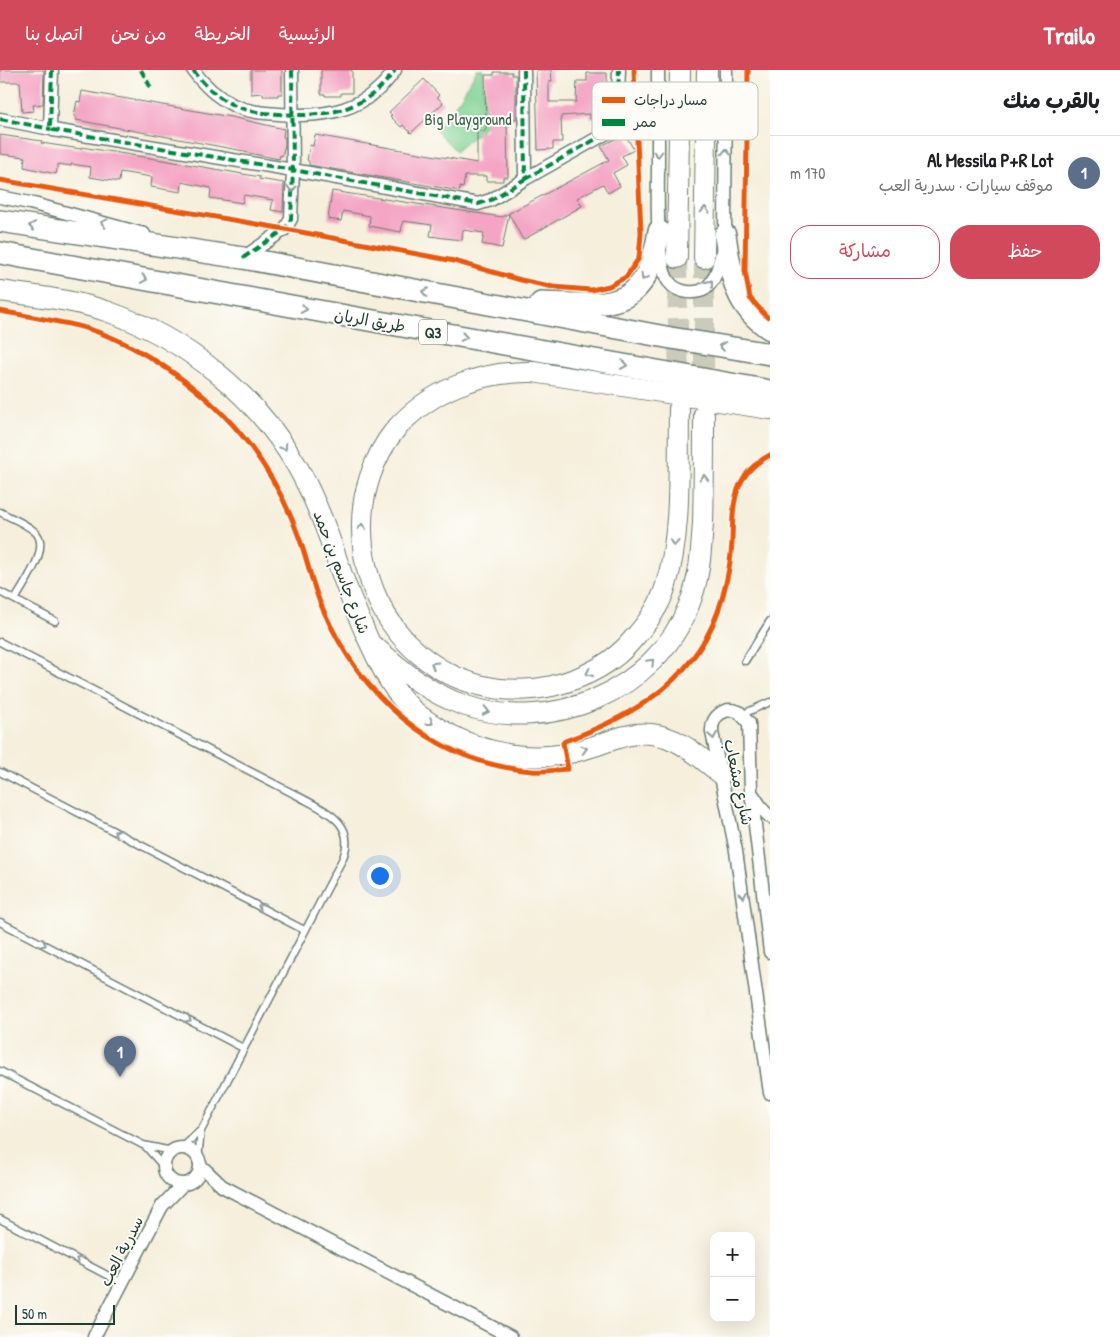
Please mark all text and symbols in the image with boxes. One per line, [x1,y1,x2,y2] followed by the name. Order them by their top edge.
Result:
[1044,19,1095,51] text: Trailo
[25,21,83,46] text: اتصل بنا
[111,21,167,46] text: من نحن
[195,21,251,46] text: الخريطة
[279,21,335,46] text: الرئيسية
[592,82,758,140] legend
[1003,86,1100,115] text: بالقرب منك
[634,90,708,109] text: مسار دراجات
[424,108,512,130] park label: Big Playground
[633,112,657,131] text: ممر
[721,147,731,155] one-way arrow
[927,147,1053,173] text: Al Messila P+R Lot
[653,150,663,158] one-way arrow
[790,162,825,184] text: 170 m
[1081,162,1087,184] text: 1
[879,174,1053,196] text: موقف سيارات · سدرية العب
[287,186,298,194] one-way arrow
[699,205,710,213] one-way arrow
[101,219,109,229] one-way arrow
[28,221,37,231] one-way arrow
[790,225,940,279] button: مشاركة
[950,225,1100,279] button: حفظ
[641,271,651,280] one-way arrow
[140,273,149,283] one-way arrow
[704,279,713,288] one-way arrow
[421,287,430,297] one-way arrow
[300,303,308,313] one-way arrow
[333,303,407,337] street label: طريق الريان
[419,320,447,344] road number: Q3
[460,331,468,341] one-way arrow
[718,342,726,352] one-way arrow
[620,359,628,369] one-way arrow
[278,441,287,451] one-way arrow
[699,474,709,482] one-way arrow
[306,507,376,638] street label: شارع جاسم بن حمد
[357,523,367,531] one-way arrow
[669,540,680,548] one-way arrow
[646,659,655,668] one-way arrow
[431,662,440,671] one-way arrow
[586,667,595,677] one-way arrow
[481,705,490,716] one-way arrow
[424,716,434,725] one-way arrow
[708,731,718,740] one-way arrow
[718,737,759,827] street label: شارع مشعاب
[580,745,588,755] one-way arrow
[113,829,122,839] one-way arrow
[367,863,393,889] your location
[737,892,748,900] one-way arrow
[257,904,266,914] one-way arrow
[38,938,47,948] one-way arrow
[182,1013,191,1023] one-way arrow
[104,1036,136,1077] pin: 1
[94,1212,148,1290] street label: سدرية العب
[710,1232,755,1322] map controls
[710,1232,755,1277] button: +
[75,1256,84,1266] one-way arrow
[710,1277,755,1322] button: −
[15,1302,115,1325] scale bar
[22,1304,47,1323] text: 50 m

